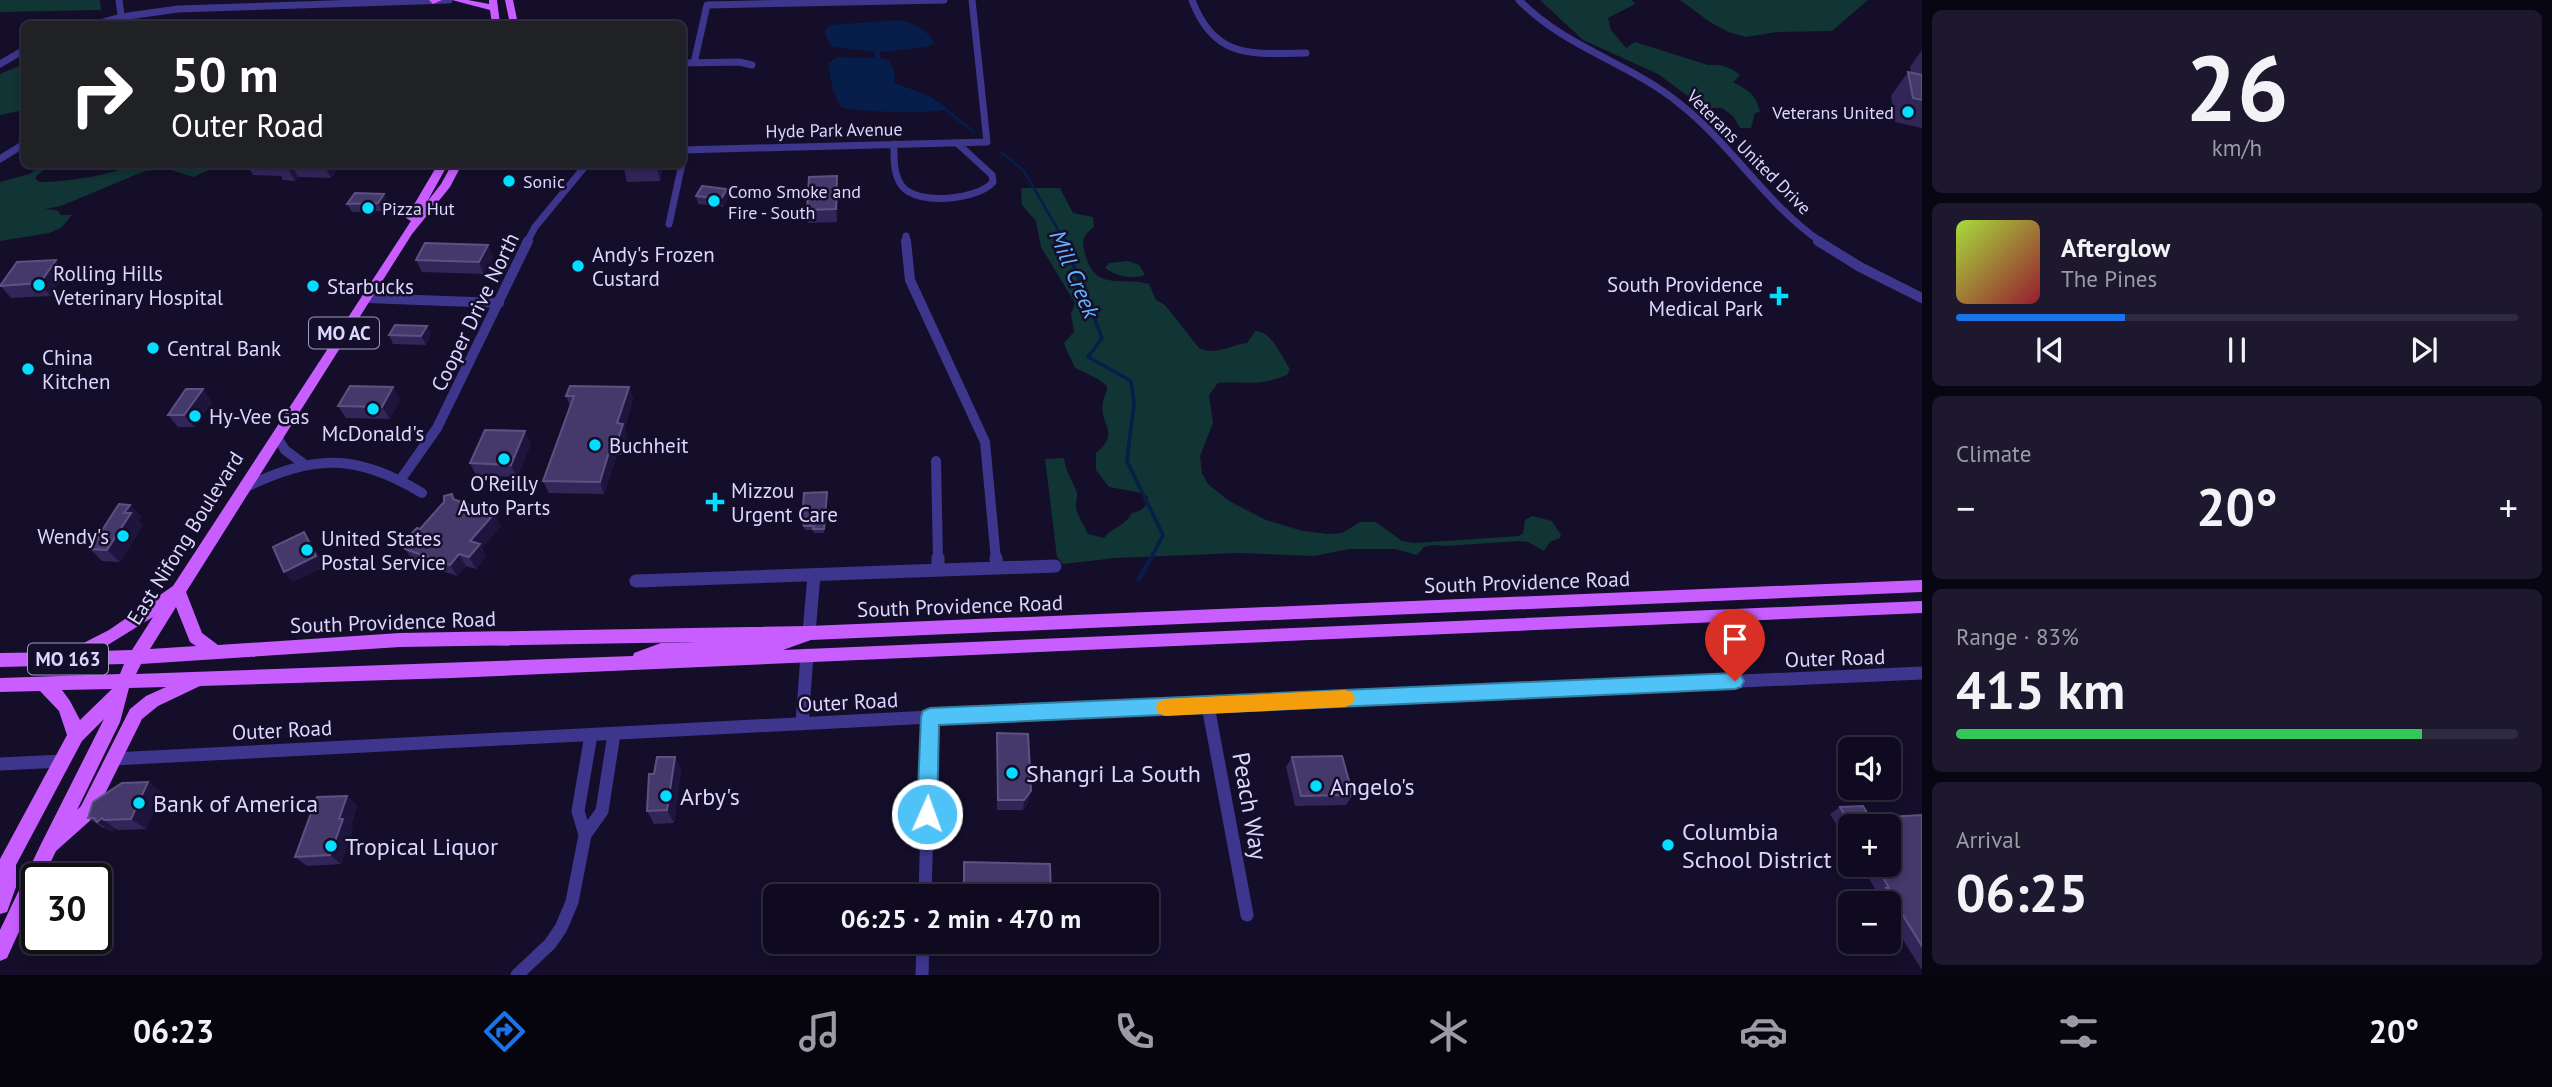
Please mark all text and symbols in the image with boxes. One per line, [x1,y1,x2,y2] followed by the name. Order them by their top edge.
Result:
[2185,28,2289,146] text: 26
[171,42,278,106] text: 50 m
[56,49,147,140] icon: right
[1681,84,1816,219] street label: Veterans United Drive
[1771,101,1894,124] place label: Veterans United
[171,104,324,146] text: Outer Road
[1900,104,1916,120] marker: Veterans United
[765,117,903,143] street label: Hyde Park Avenue
[2212,133,2262,162] text: km/h
[523,170,565,193] place label: Sonic
[501,173,517,189] marker: Sonic
[728,180,861,224] place label: Como Smoke and Fire - South
[706,193,722,209] marker: Como Smoke and Fire - South
[382,197,455,220] place label: Pizza Hut
[360,200,376,216] marker: Pizza Hut
[1044,226,1107,324] water label: Mill Creek
[425,228,525,396] street label: Cooper Drive North
[2061,231,2170,264] text: Afterglow
[592,241,715,292] place label: Andy's Frozen Custard
[570,258,586,274] marker: Andy's Frozen Custard
[52,260,223,311] place label: Rolling Hills Veterinary Hospital
[2061,264,2157,293] text: The Pines
[1607,271,1763,322] place label: South Providence Medical Park
[327,273,414,300] place label: Starbucks
[31,277,47,293] marker: Rolling Hills Veterinary Hospital
[305,278,321,294] marker: Starbucks
[1769,286,1789,306] marker: South Providence Medical Park
[309,318,379,348] road number: MO AC
[2031,331,2069,369] icon: previous
[2218,331,2256,369] icon: pause
[2405,331,2443,369] icon: next
[167,335,281,362] place label: Central Bank
[145,340,161,356] marker: Central Bank
[42,344,110,395] place label: China Kitchen
[20,361,36,377] marker: China Kitchen
[365,401,381,417] marker: McDonald's
[209,403,309,430] place label: Hy-Vee Gas
[187,408,203,424] marker: Hy-Vee Gas
[322,420,424,447] place label: McDonald's
[609,432,688,459] place label: Buchheit
[587,437,603,453] marker: Buchheit
[1956,439,2031,468] text: Climate
[121,446,249,630] street label: East Nifong Boulevard
[496,451,512,467] marker: O'Reilly Auto Parts
[458,470,550,521] place label: O'Reilly Auto Parts
[2196,473,2278,540] text: 20°
[731,477,838,528] place label: Mizzou Urgent Care
[1956,483,1975,532] text: −
[2499,483,2518,532] text: +
[705,492,725,512] marker: Mizzou Urgent Care
[37,523,109,550] place label: Wendy's
[321,525,446,576] place label: United States Postal Service
[115,528,131,544] marker: Wendy's
[299,542,315,558] marker: United States Postal Service
[1424,565,1630,599] street label: South Providence Road
[857,589,1063,623] street label: South Providence Road
[290,605,496,639] street label: South Providence Road
[1705,609,1765,681] pin
[1716,620,1754,658] icon: arrive
[1956,622,2079,651] text: Range · 83%
[1784,643,1886,673] street label: Outer Road
[28,644,108,674] road number: MO 163
[1956,656,2125,723] text: 415 km
[797,686,899,718] street label: Outer Road
[231,714,333,746] street label: Outer Road
[1838,737,1901,954] map controls
[1838,737,1901,800] button: sound
[1225,750,1275,862] street label: Peach Way
[1026,758,1201,789] place label: Shangri La South
[1004,765,1020,781] marker: Shangri La South
[1330,771,1415,802] place label: Angelo's
[890,777,964,851] position arrow
[1308,778,1324,794] marker: Angelo's
[680,781,740,812] place label: Arby's
[153,788,318,819] place label: Bank of America
[658,788,674,804] marker: Arby's
[131,795,147,811] marker: Bank of America
[1838,814,1901,877] button: +
[1682,816,1832,875] place label: Columbia School District
[1956,825,2020,854] text: Arrival
[345,831,498,862] place label: Tropical Liquor
[1660,837,1676,853] marker: Columbia School District
[323,838,339,854] marker: Tropical Liquor
[1956,859,2088,926] text: 06:25
[21,863,112,954] speed limit sign: 30
[1838,891,1901,954] button: −
[841,902,1081,935] text: 06:25 · 2 min · 470 m
[480,1007,529,1056] icon: directions
[795,1007,844,1056] icon: music
[1110,1007,1159,1056] icon: phone
[1424,1007,1473,1056] icon: climate
[1739,1007,1788,1056] icon: car
[2054,1007,2103,1056] icon: filters
[133,1010,214,1052] text: 06:23
[2369,1010,2419,1052] text: 20°

